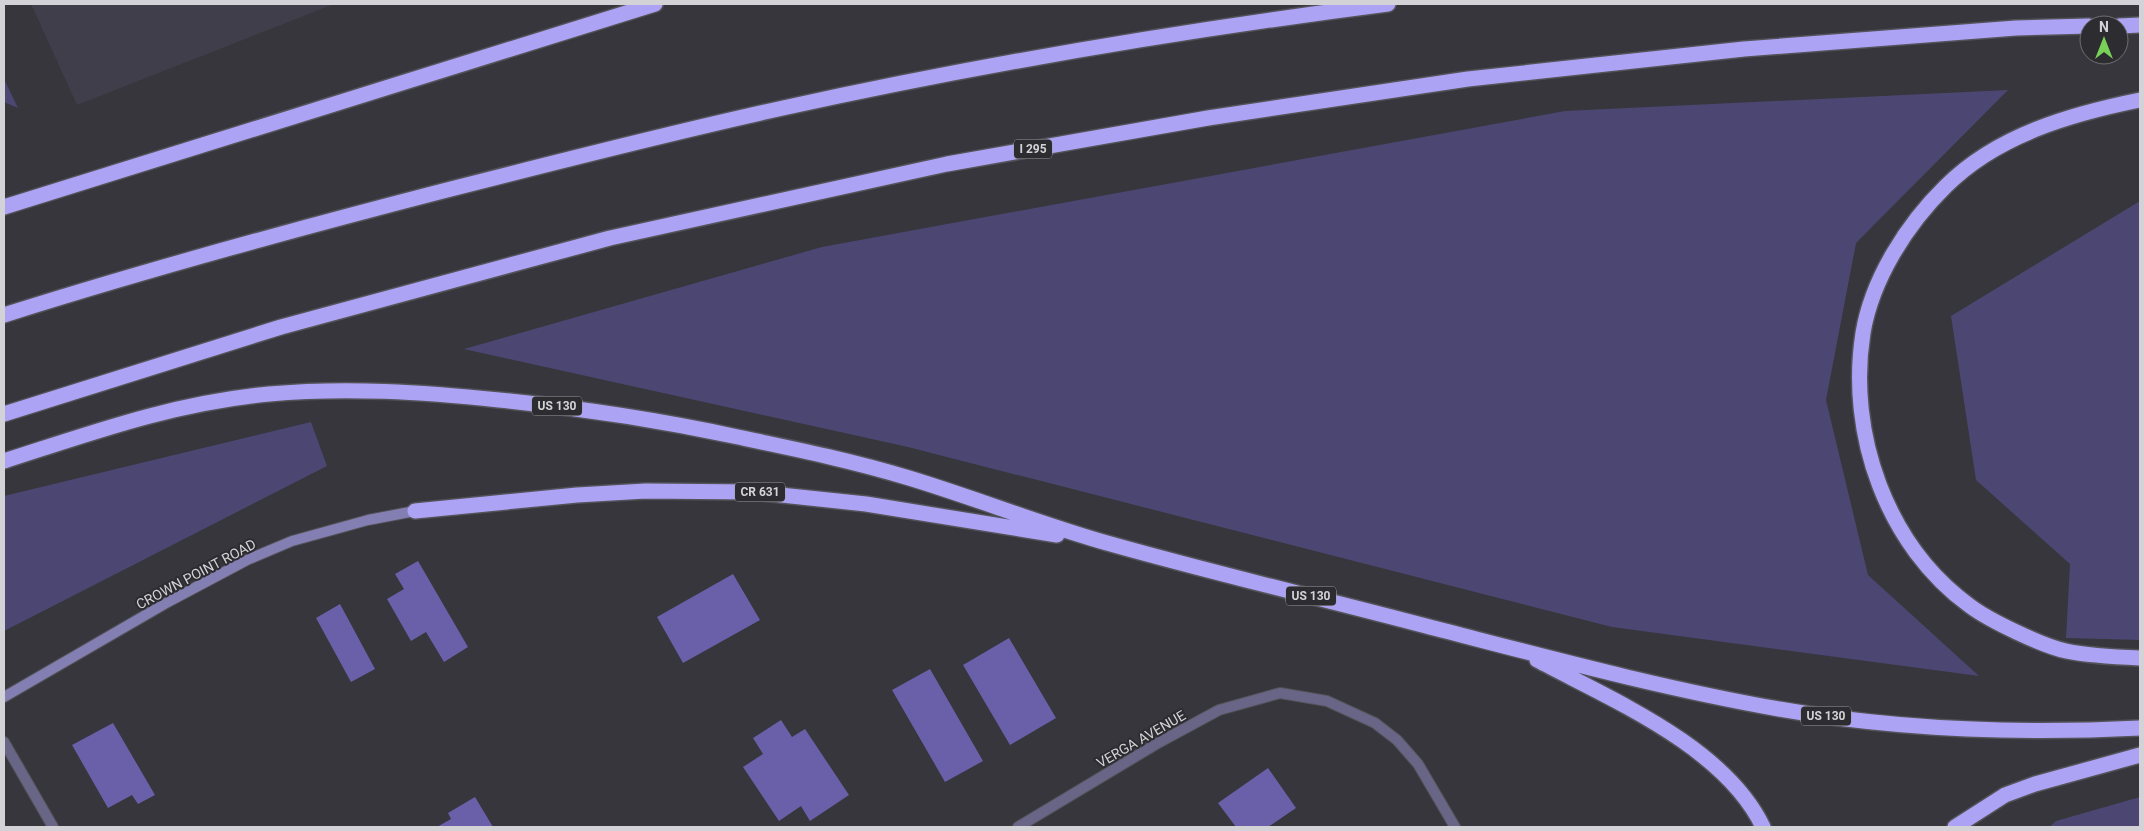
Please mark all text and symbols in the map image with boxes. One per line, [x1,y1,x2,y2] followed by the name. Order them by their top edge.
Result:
[2079,15,2129,65] north arrow
[2099,19,2109,35] text: N
[1014,140,1052,158] road number: I 295
[532,396,582,416] road number: US 130
[735,482,785,502] road number: CR 631
[133,536,259,612] street label: CROWN POINT ROAD
[1286,586,1336,606] road number: US 130
[1801,706,1851,726] road number: US 130
[1094,707,1188,771] street label: VERGA AVENUE

